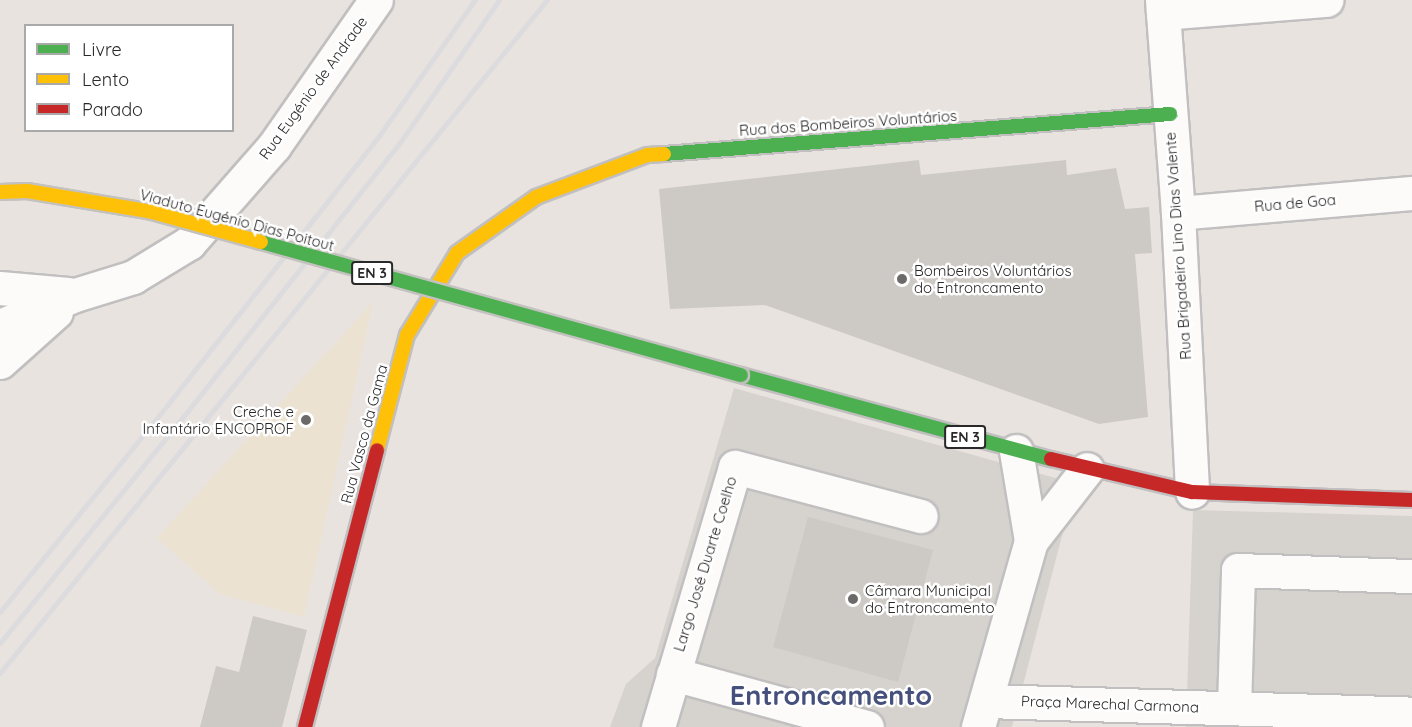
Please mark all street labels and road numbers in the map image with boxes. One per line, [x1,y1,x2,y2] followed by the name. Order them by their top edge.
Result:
[255,13,371,163] street label: Rua Eugénio de Andrade
[738,106,958,140] street label: Rua dos Bombeiros Voluntários
[1161,132,1195,360] street label: Rua Brigadeiro Lino Dias Valente
[138,185,336,255] street label: Viaduto Eugénio Dias Poitout
[1253,190,1337,216] street label: Rua de Goa
[351,262,393,284] road number: EN 3
[337,363,391,505] street label: Rua Vasco da Gama
[944,426,986,448] road number: EN 3
[670,474,740,654] street label: Largo José Duarte Coelho
[1021,692,1199,716] street label: Praça Marechal Carmona

